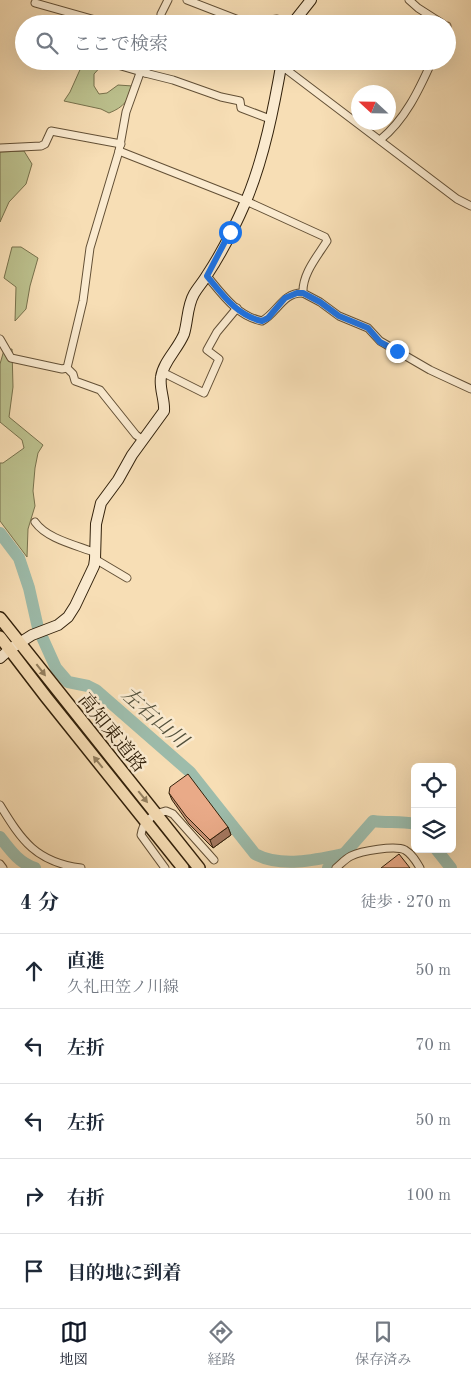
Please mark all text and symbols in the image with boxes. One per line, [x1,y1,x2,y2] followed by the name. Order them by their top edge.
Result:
[15,15,456,70] search box
[33,29,61,57] icon: search
[73,36,168,55] text: ここで検索
[351,85,396,130] north arrow
[219,221,242,244] route start
[386,340,409,363] route end
[36,663,47,676] one-way arrow
[117,683,193,754] water label: 左右山川
[74,689,151,776] street label: 高知東道路
[92,756,103,769] one-way arrow
[411,763,456,853] map controls
[411,763,456,808] button: locate
[137,790,148,803] one-way arrow
[411,808,456,853] button: layers
[20,893,59,914] text: 4 分
[361,895,451,911] text: 徒歩 · 270 m
[67,953,105,972] text: 直進
[20,957,48,985] icon: ahead
[415,963,451,979] text: 50 m
[67,980,179,996] text: 久礼田笠ノ川線
[20,1032,48,1060] icon: left
[415,1038,451,1054] text: 70 m
[67,1040,105,1059] text: 左折
[20,1107,48,1135] icon: left
[415,1113,451,1129] text: 50 m
[67,1115,105,1134] text: 左折
[20,1182,48,1210] icon: right
[406,1188,451,1204] text: 100 m
[67,1190,105,1209] text: 右折
[20,1257,48,1285] icon: arrive
[67,1265,181,1284] text: 目的地に到着
[60,1318,88,1369] tab: 地図
[207,1318,235,1369] tab: 経路
[355,1318,411,1369] tab: 保存済み

